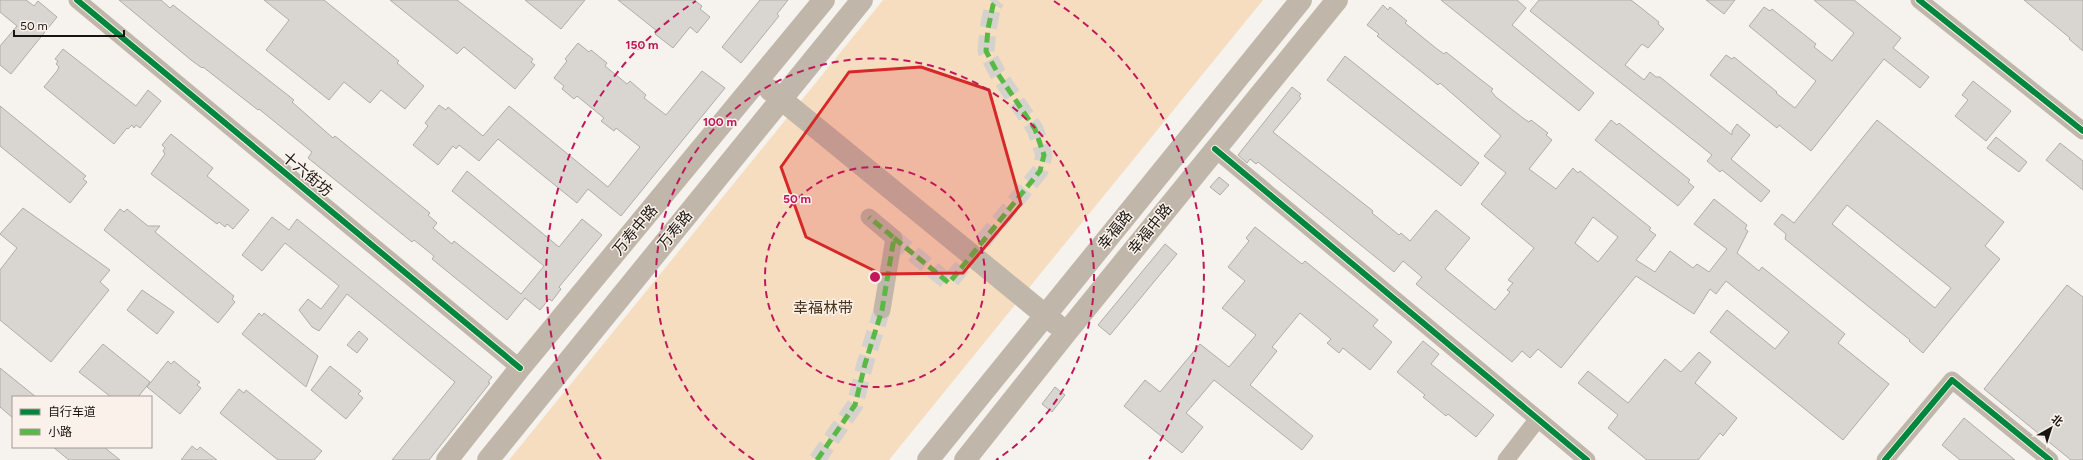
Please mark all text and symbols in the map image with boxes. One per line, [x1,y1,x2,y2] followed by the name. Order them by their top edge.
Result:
[14,12,124,38] scale bar
[20,19,48,33] text: 50 m
[625,38,659,52] text: 150 m
[703,115,737,129] text: 100 m
[278,148,336,200] street label: 十六街坊
[783,192,811,206] text: 50 m
[1124,200,1176,258] street label: 幸福中路
[609,201,661,259] street label: 万寿中路
[654,207,696,253] street label: 万寿路
[1094,207,1136,253] street label: 幸福路
[868,270,882,284] centre of rings
[793,299,853,317] park label: 幸福林带
[12,396,152,448] legend
[48,405,96,419] text: 自行车道
[2031,408,2071,448] north arrow
[2049,412,2065,429] text: 北
[48,425,72,439] text: 小路

